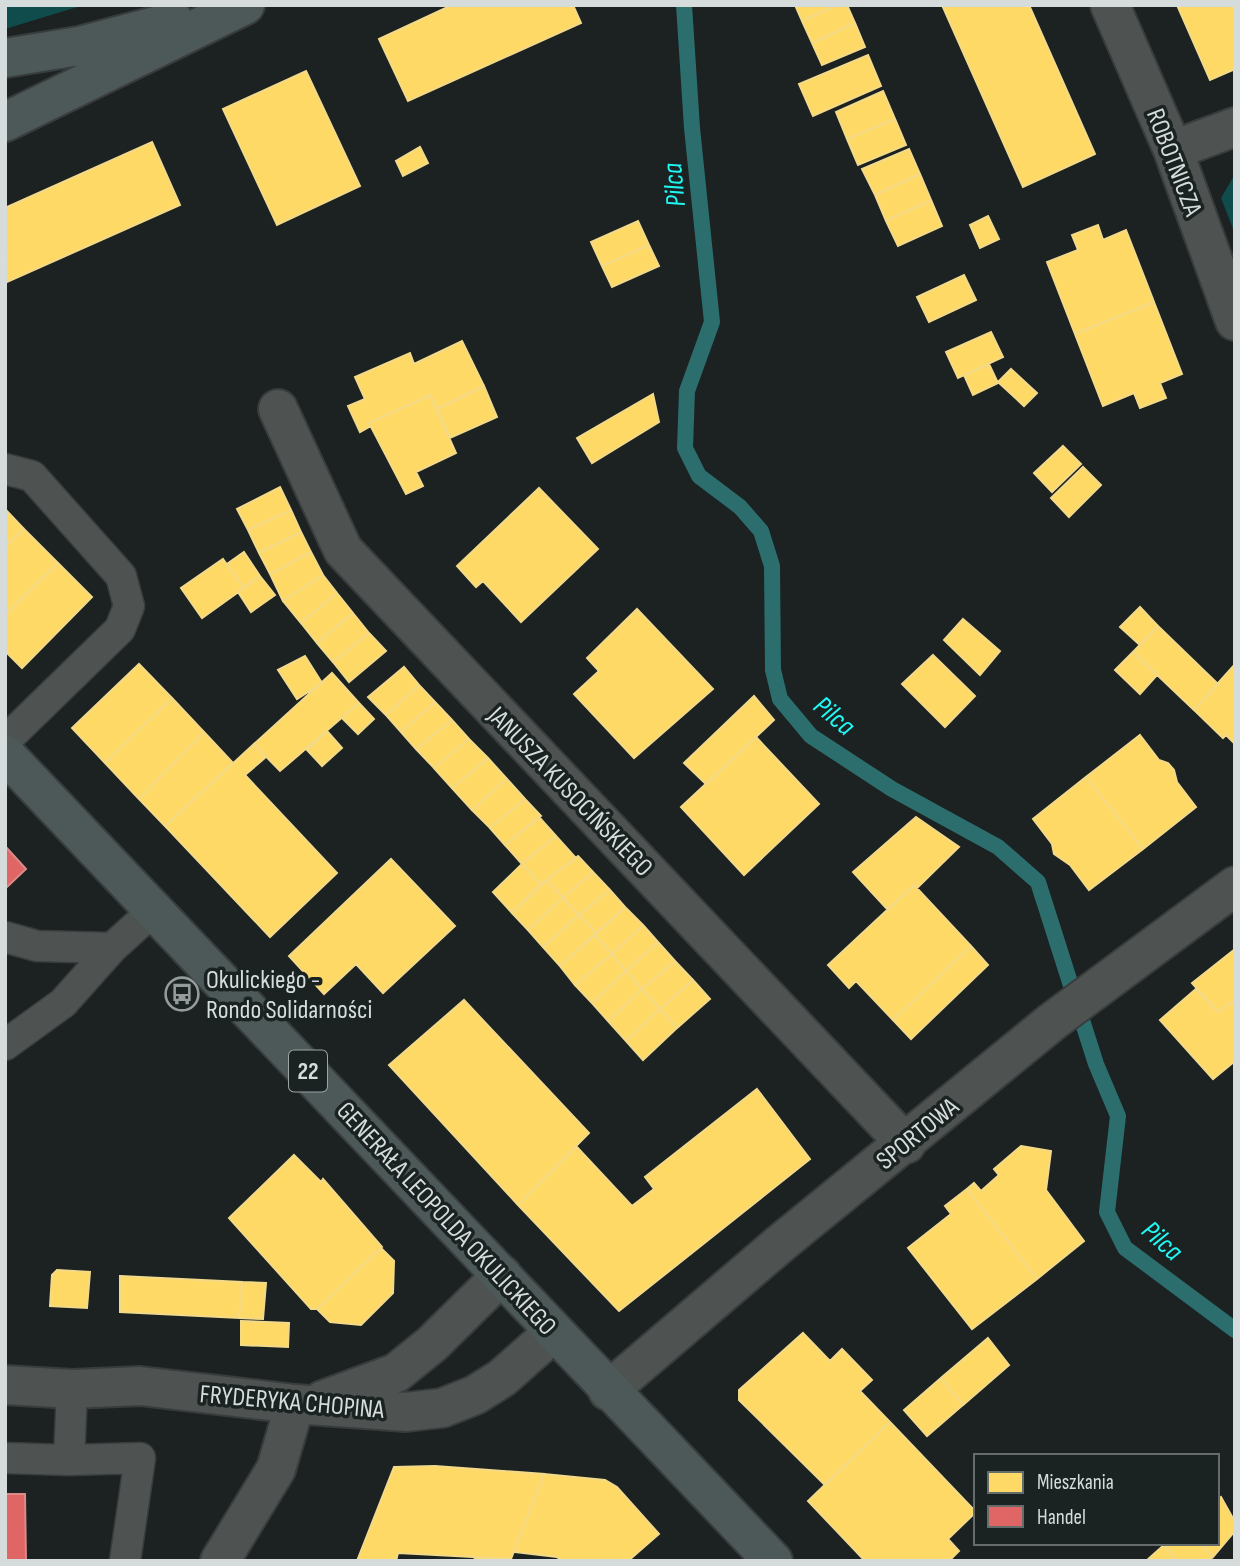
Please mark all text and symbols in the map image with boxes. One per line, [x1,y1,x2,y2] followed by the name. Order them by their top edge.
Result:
[1139,105,1208,221] street label: ROBOTNICZA
[656,161,693,208] water label: Pilca
[807,689,862,743] water label: Pilca
[480,700,659,883] street label: JANUSZA KUSOCIŃSKIEGO
[206,965,372,1026] place label: Okulickiego - Rondo Solidarności
[163,975,201,1013] bus stop icon: Okulickiego - Rondo Solidarności
[289,1050,327,1092] road number: 22
[871,1091,966,1177] street label: SPORTOWA
[330,1096,562,1342] street label: GENERAŁA LEOPOLDA OKULICKIEGO
[1135,1214,1190,1269] water label: Pilca
[198,1379,386,1426] street label: FRYDERYKA CHOPINA
[974,1454,1219,1545] legend
[1037,1470,1114,1495] text: Mieszkania
[1037,1505,1086,1530] text: Handel

